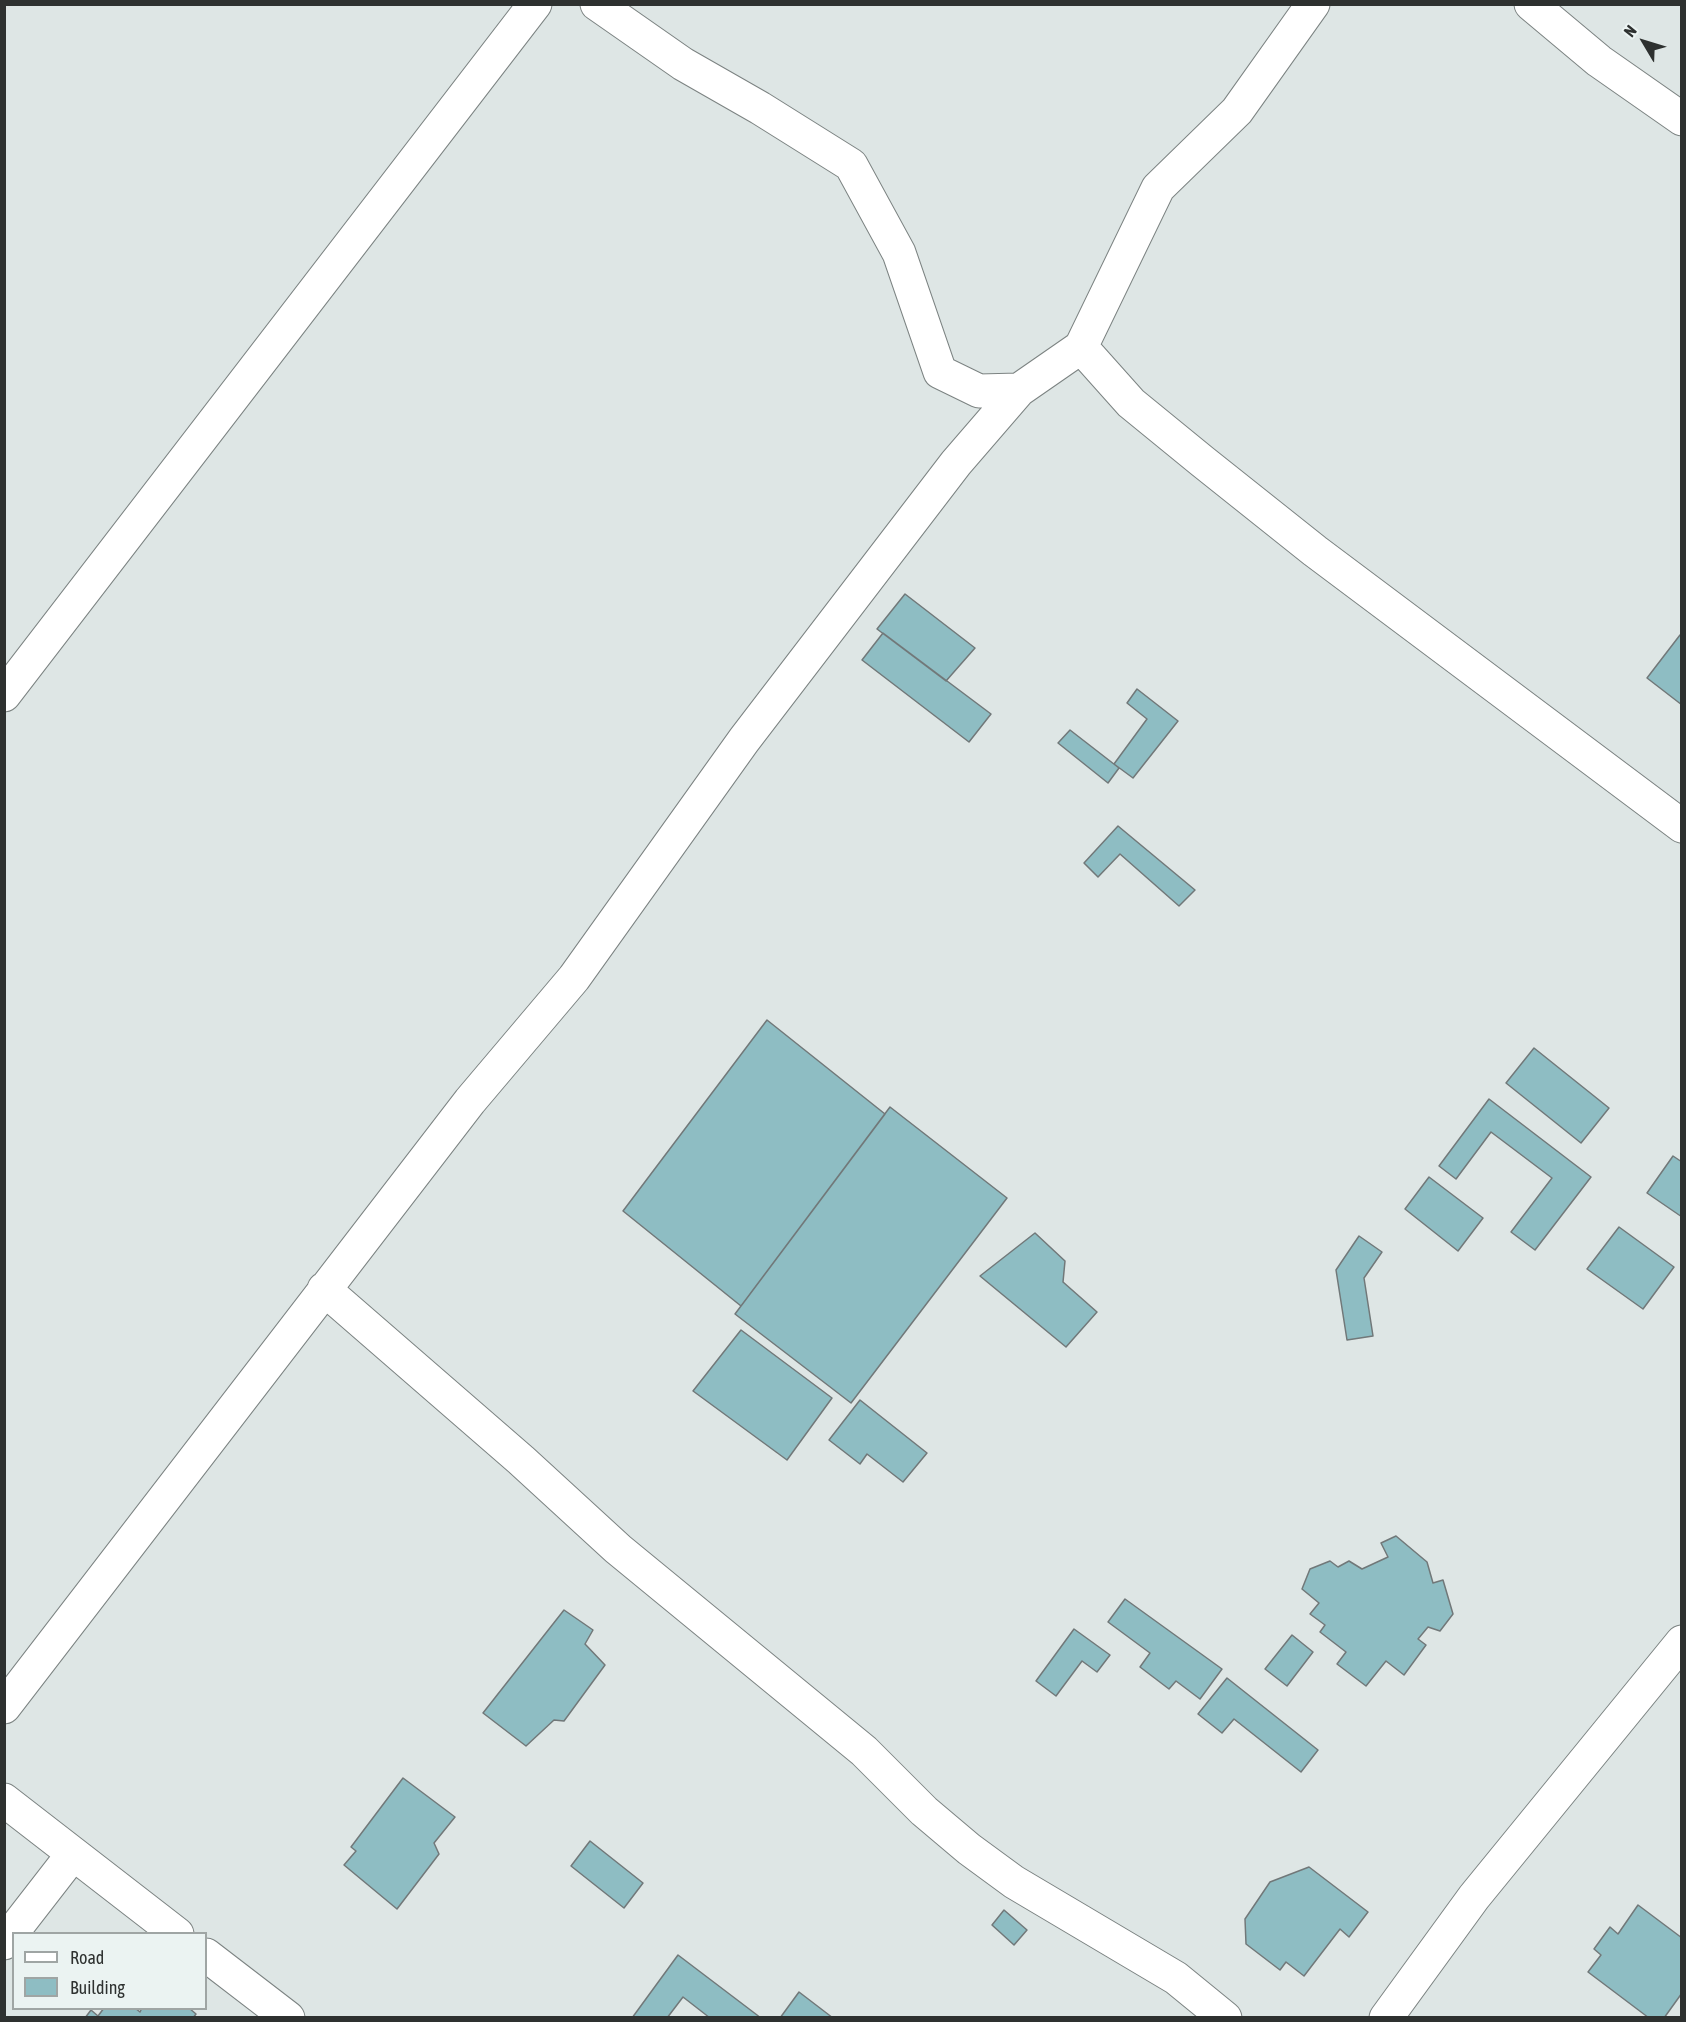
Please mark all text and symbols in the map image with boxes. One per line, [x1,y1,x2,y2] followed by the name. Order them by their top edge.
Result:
[1614,12,1674,72] north arrow
[1620,22,1640,40] text: N
[12,1932,207,2010] legend
[70,1947,104,1968] text: Road
[70,1977,125,1998] text: Building

